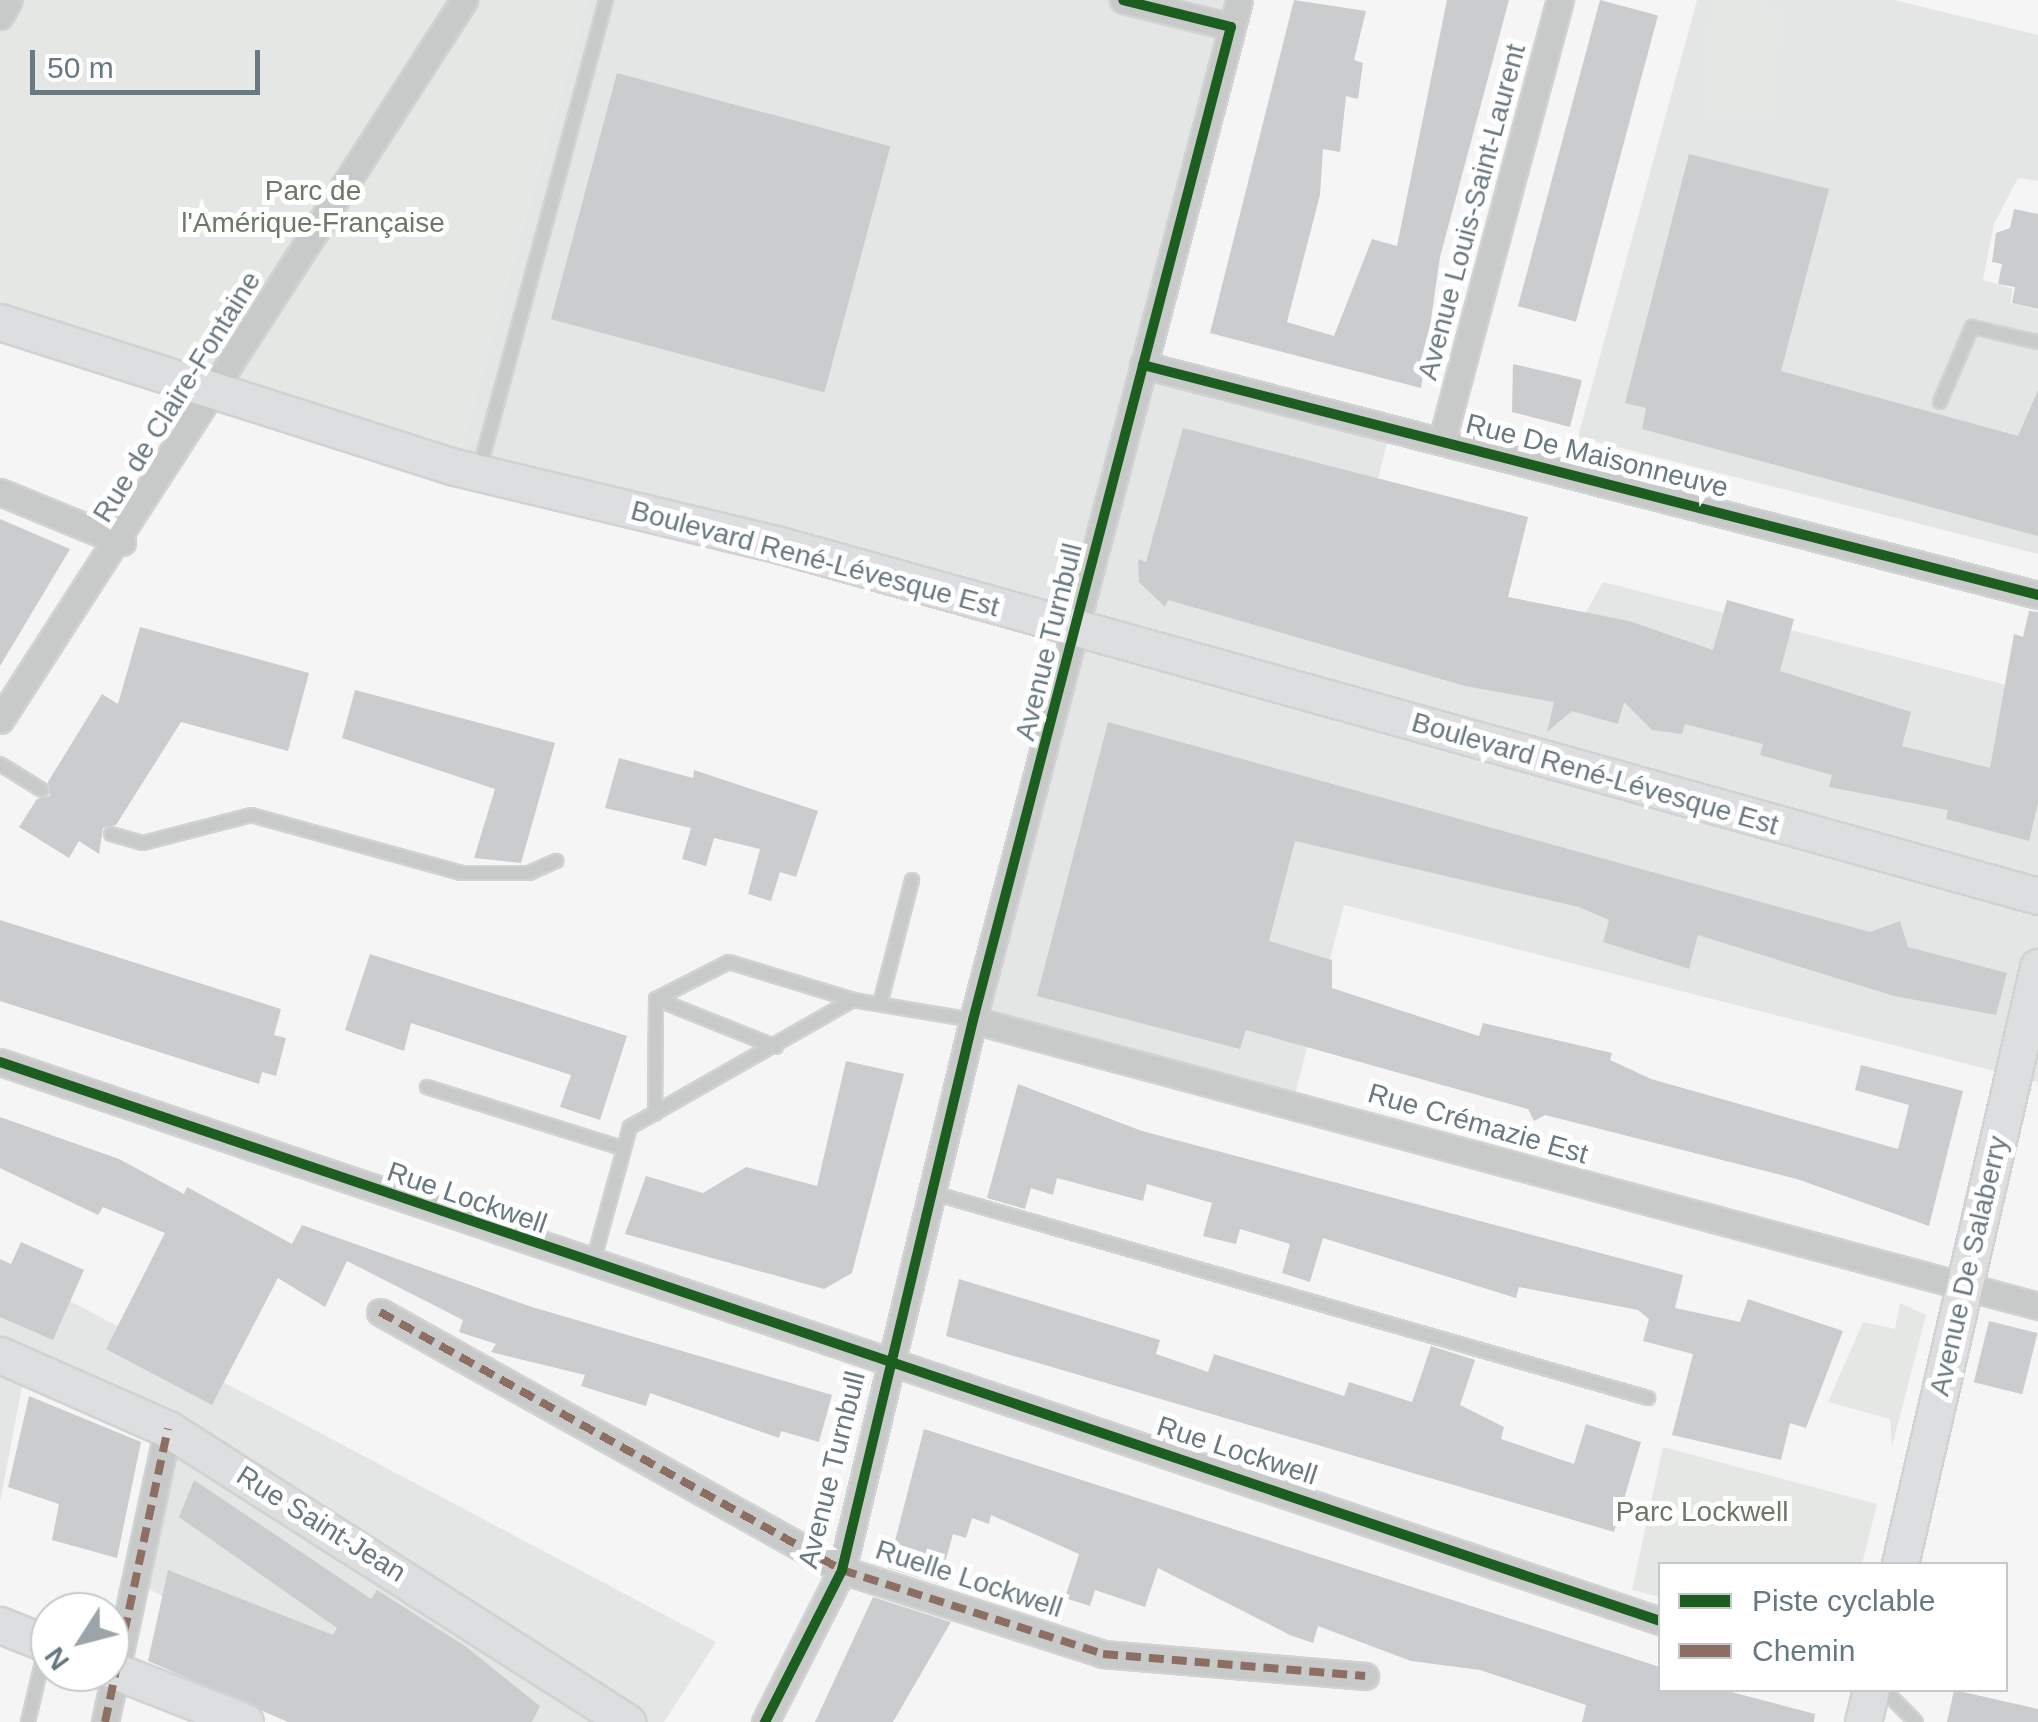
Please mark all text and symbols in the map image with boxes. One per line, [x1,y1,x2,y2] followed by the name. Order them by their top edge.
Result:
[35,30,265,92] scale bar
[1411,40,1533,384] street label: Avenue Louis-Saint-Laurent
[47,51,114,84] text: 50 m
[181,174,445,240] park label: Parc de l'Amérique-Française
[86,265,268,529] street label: Rue de Claire-Fontaine
[1462,407,1732,505] street label: Rue De Maisonneuve
[627,494,1003,624] street label: Boulevard René-Lévesque Est
[1008,540,1090,744] street label: Avenue Turnbull
[1408,706,1782,842] street label: Boulevard René-Lévesque Est
[1364,1077,1592,1171] street label: Rue Crémazie Est
[1923,1133,2015,1399] street label: Avenue De Salaberry
[383,1155,551,1241] street label: Rue Lockwell
[791,1368,873,1572] street label: Avenue Turnbull
[1153,1409,1321,1493] street label: Rue Lockwell
[230,1459,412,1589] street label: Rue Saint-Jean
[1616,1495,1788,1529] park label: Parc Lockwell
[871,1533,1067,1625] street label: Ruelle Lockwell
[1658,1562,2008,1692] legend
[1752,1584,1935,1617] text: Piste cyclable
[30,1592,130,1692] north arrow
[1752,1634,1855,1667] text: Chemin
[38,1641,75,1676] text: N

